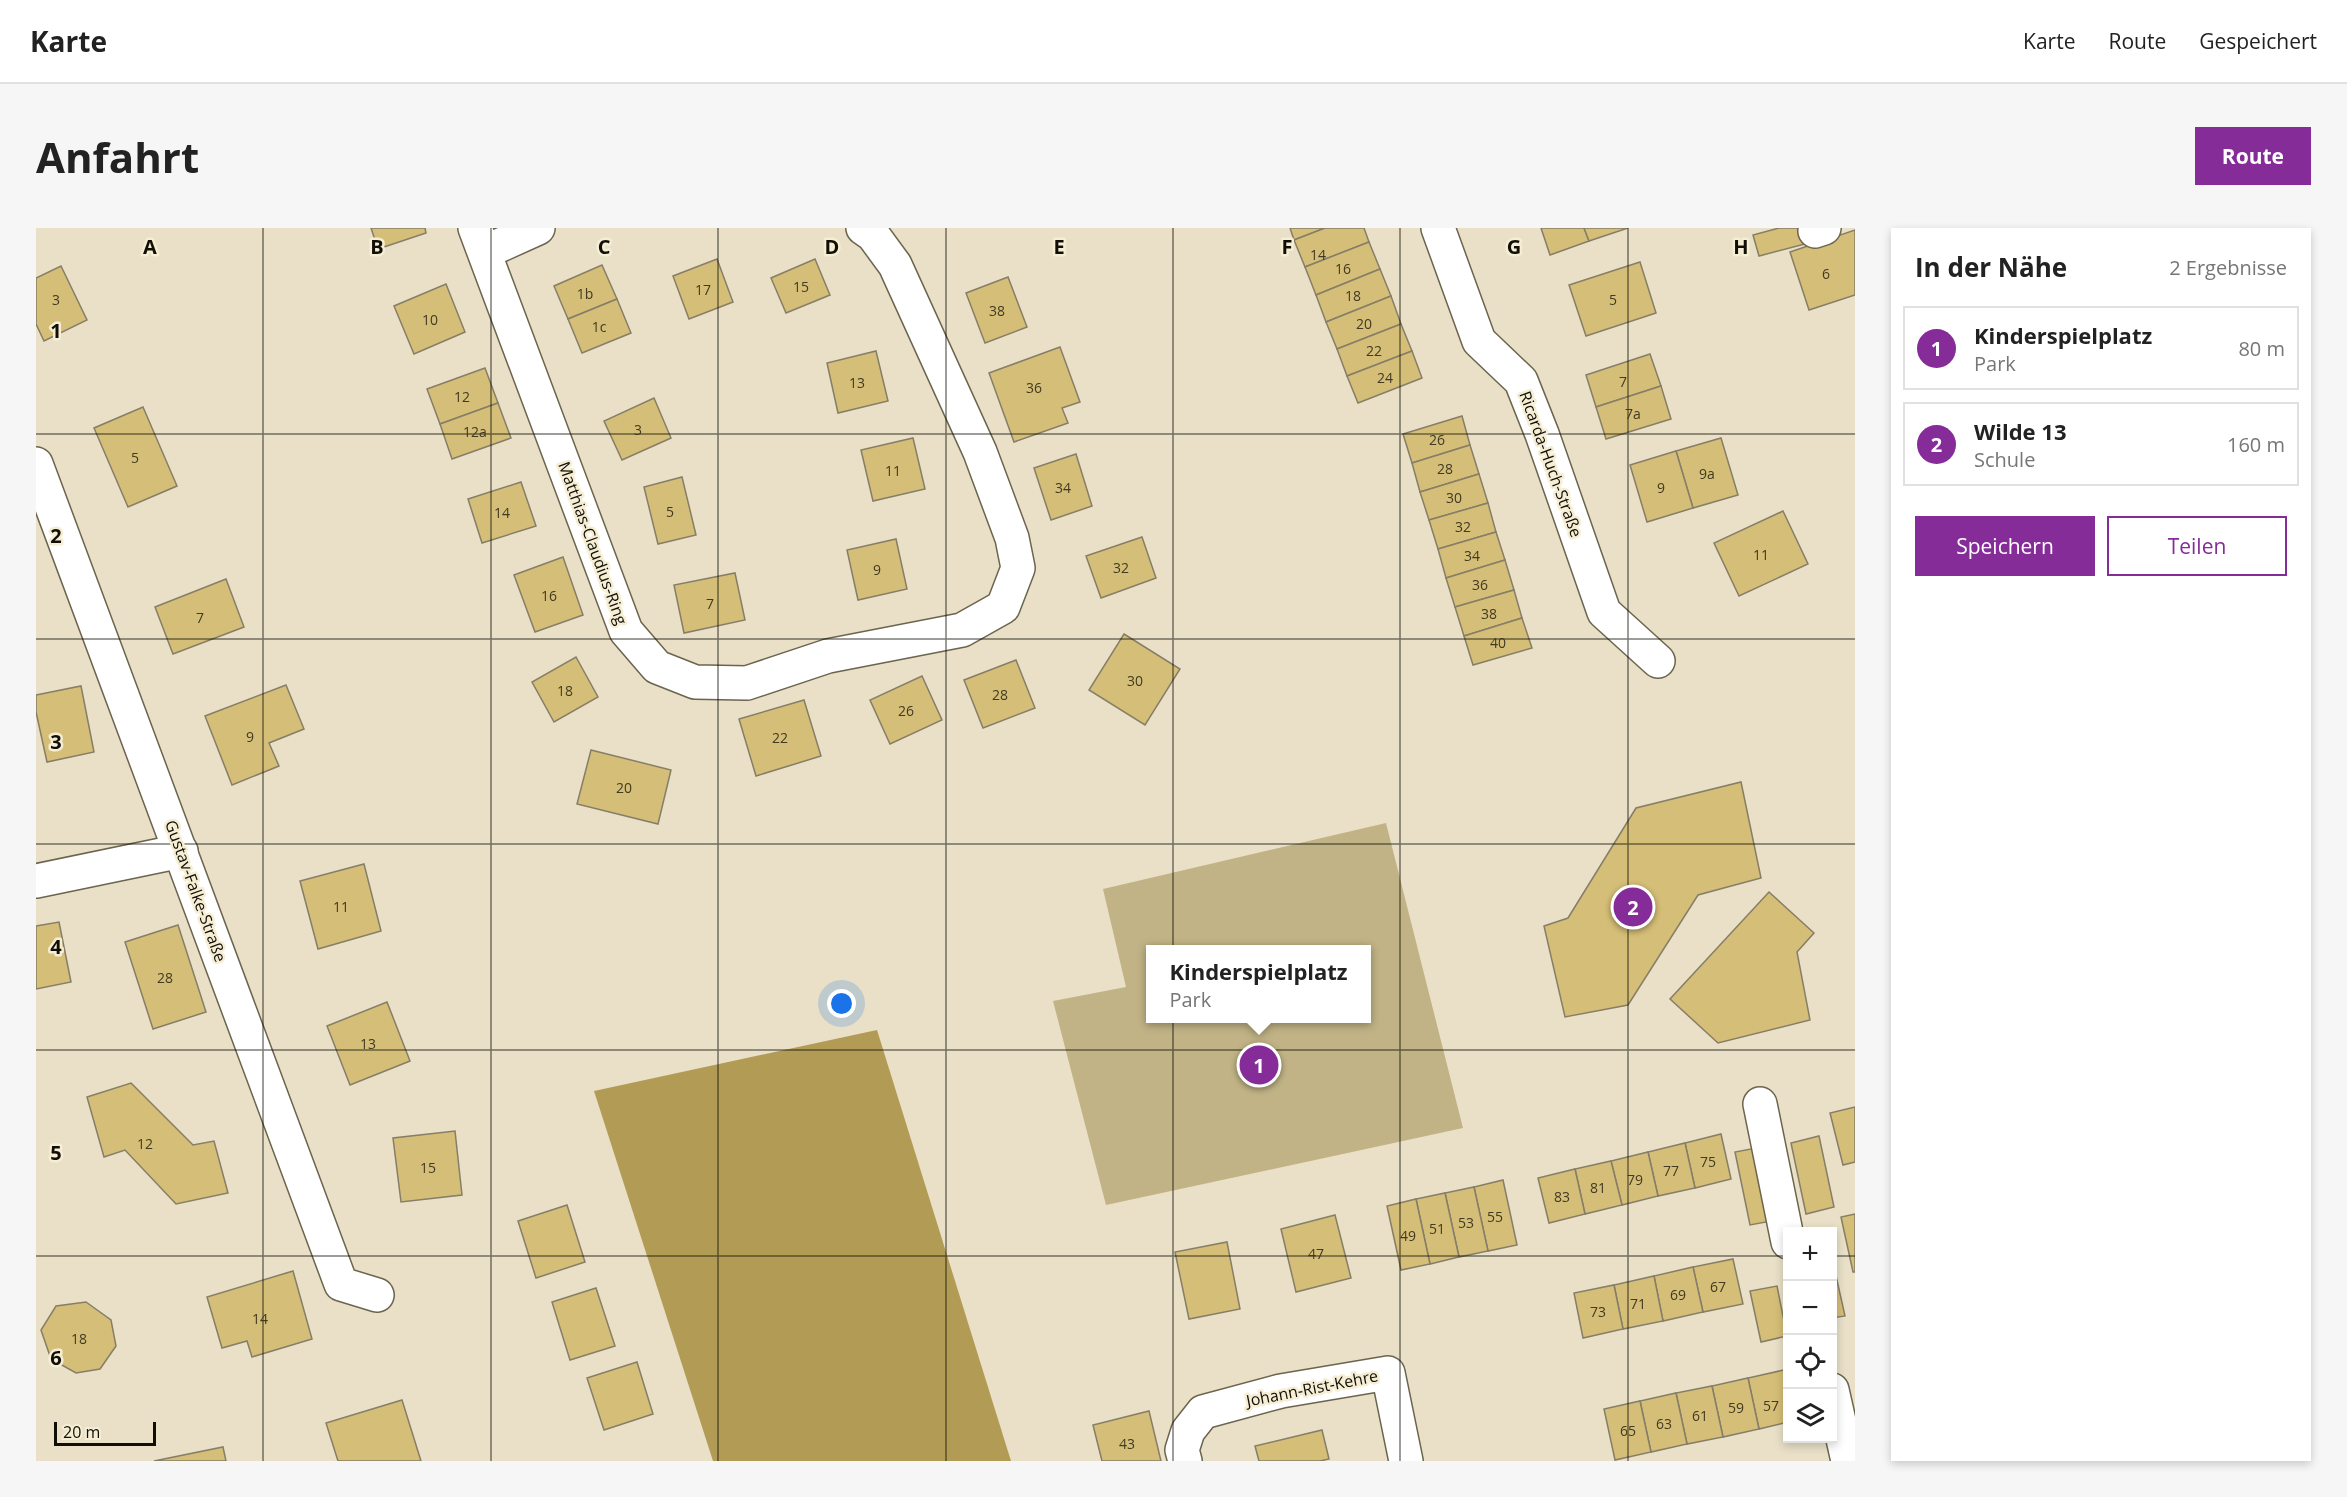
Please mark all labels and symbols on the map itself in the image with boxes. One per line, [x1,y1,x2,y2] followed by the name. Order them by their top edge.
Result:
[143,233,157,260] text: A
[370,233,384,260] text: B
[598,233,611,260] text: C
[825,233,839,260] text: D
[1053,233,1065,260] text: E
[1282,233,1292,260] text: F
[1507,233,1521,260] text: G
[1733,233,1749,260] text: H
[1310,245,1326,264] house number: 14
[1335,259,1351,278] house number: 16
[1822,264,1830,283] house number: 6
[793,277,809,296] house number: 15
[695,280,711,299] house number: 17
[577,284,593,303] house number: 1b
[1345,286,1361,305] house number: 18
[52,290,60,309] house number: 3
[1609,290,1617,309] house number: 5
[989,301,1005,320] house number: 38
[422,310,438,329] house number: 10
[1356,314,1372,333] house number: 20
[50,317,62,344] text: 1
[592,317,607,336] house number: 1c
[1366,341,1382,360] house number: 22
[1377,368,1393,387] house number: 24
[1619,372,1627,391] house number: 7
[849,373,865,392] house number: 13
[1026,378,1042,397] house number: 36
[454,387,470,406] house number: 12
[1514,388,1588,540] street label: Ricarda-Huch-Straße
[1625,404,1641,423] house number: 7a
[634,420,642,439] house number: 3
[463,422,487,441] house number: 12a
[1429,430,1445,449] house number: 26
[131,448,139,467] house number: 5
[553,458,633,628] street label: Matthias-Claudius-Ring
[1437,459,1453,478] house number: 28
[885,461,901,480] house number: 11
[1699,464,1715,483] house number: 9a
[1055,478,1071,497] house number: 34
[1657,478,1665,497] house number: 9
[1446,488,1462,507] house number: 30
[666,502,674,521] house number: 5
[494,503,510,522] house number: 14
[1455,517,1471,536] house number: 32
[50,522,62,549] text: 2
[1753,545,1769,564] house number: 11
[1464,546,1480,565] house number: 34
[1113,558,1129,577] house number: 32
[873,560,881,579] house number: 9
[1472,575,1488,594] house number: 36
[541,586,557,605] house number: 16
[706,594,714,613] house number: 7
[1481,604,1497,623] house number: 38
[196,608,204,627] house number: 7
[1490,633,1506,652] house number: 40
[1127,671,1143,690] house number: 30
[557,681,573,700] house number: 18
[992,685,1008,704] house number: 28
[898,701,914,720] house number: 26
[246,727,254,746] house number: 9
[50,728,62,755] text: 3
[772,728,788,747] house number: 22
[616,778,632,797] house number: 20
[160,817,232,965] street label: Gustav-Falke-Straße
[1614,884,1652,930] pin: 2
[333,897,349,916] house number: 11
[50,933,62,960] text: 4
[157,968,173,987] house number: 28
[827,989,856,1018] your location
[360,1034,376,1053] house number: 13
[1240,1042,1278,1088] pin: 1
[137,1134,153,1153] house number: 12
[50,1139,62,1166] text: 5
[1700,1152,1716,1171] house number: 75
[420,1158,436,1177] house number: 15
[1663,1161,1679,1180] house number: 77
[1627,1170,1643,1189] house number: 79
[1590,1178,1606,1197] house number: 81
[1554,1187,1570,1206] house number: 83
[1487,1207,1503,1226] house number: 55
[1458,1213,1474,1232] house number: 53
[1429,1219,1445,1238] house number: 51
[1400,1226,1416,1245] house number: 49
[1308,1244,1324,1263] house number: 47
[1710,1277,1726,1296] house number: 67
[1670,1285,1686,1304] house number: 69
[1630,1294,1646,1313] house number: 71
[1590,1302,1606,1321] house number: 73
[252,1309,268,1328] house number: 14
[71,1329,87,1348] house number: 18
[50,1344,62,1371] text: 6
[1242,1364,1380,1412] street label: Johann-Rist-Kehre
[1763,1396,1779,1415] house number: 57
[1728,1398,1744,1417] house number: 59
[1692,1406,1708,1425] house number: 61
[1656,1414,1672,1433] house number: 63
[54,1419,156,1446] scale bar
[1620,1421,1636,1440] house number: 65
[1119,1434,1135,1453] house number: 43

